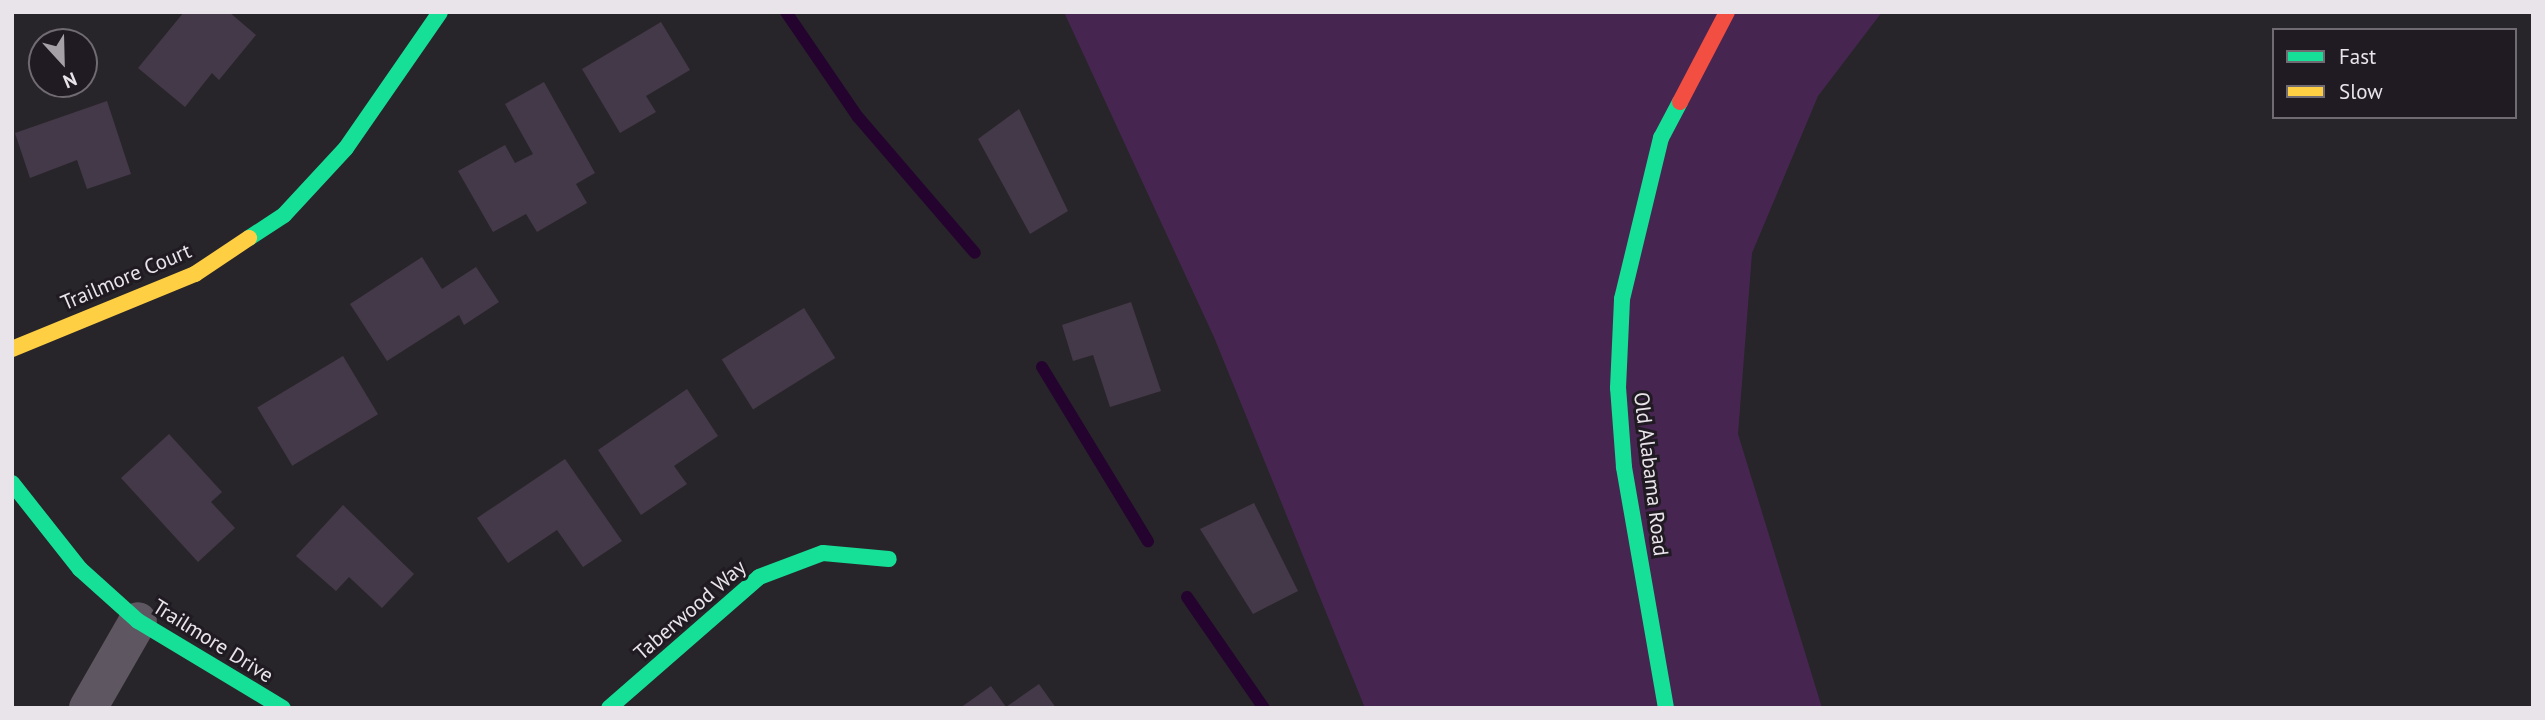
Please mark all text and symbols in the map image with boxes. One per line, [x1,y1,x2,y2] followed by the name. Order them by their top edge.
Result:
[28,28,98,98] north arrow
[2272,28,2517,119] legend
[2339,43,2376,70] text: Fast
[60,67,80,94] text: N
[2339,78,2383,105] text: Slow
[57,238,195,316] street label: Trailmore Court
[1628,390,1674,558] street label: Old Alabama Road
[629,554,751,666] street label: Taberwood Way
[148,594,278,688] street label: Trailmore Drive

